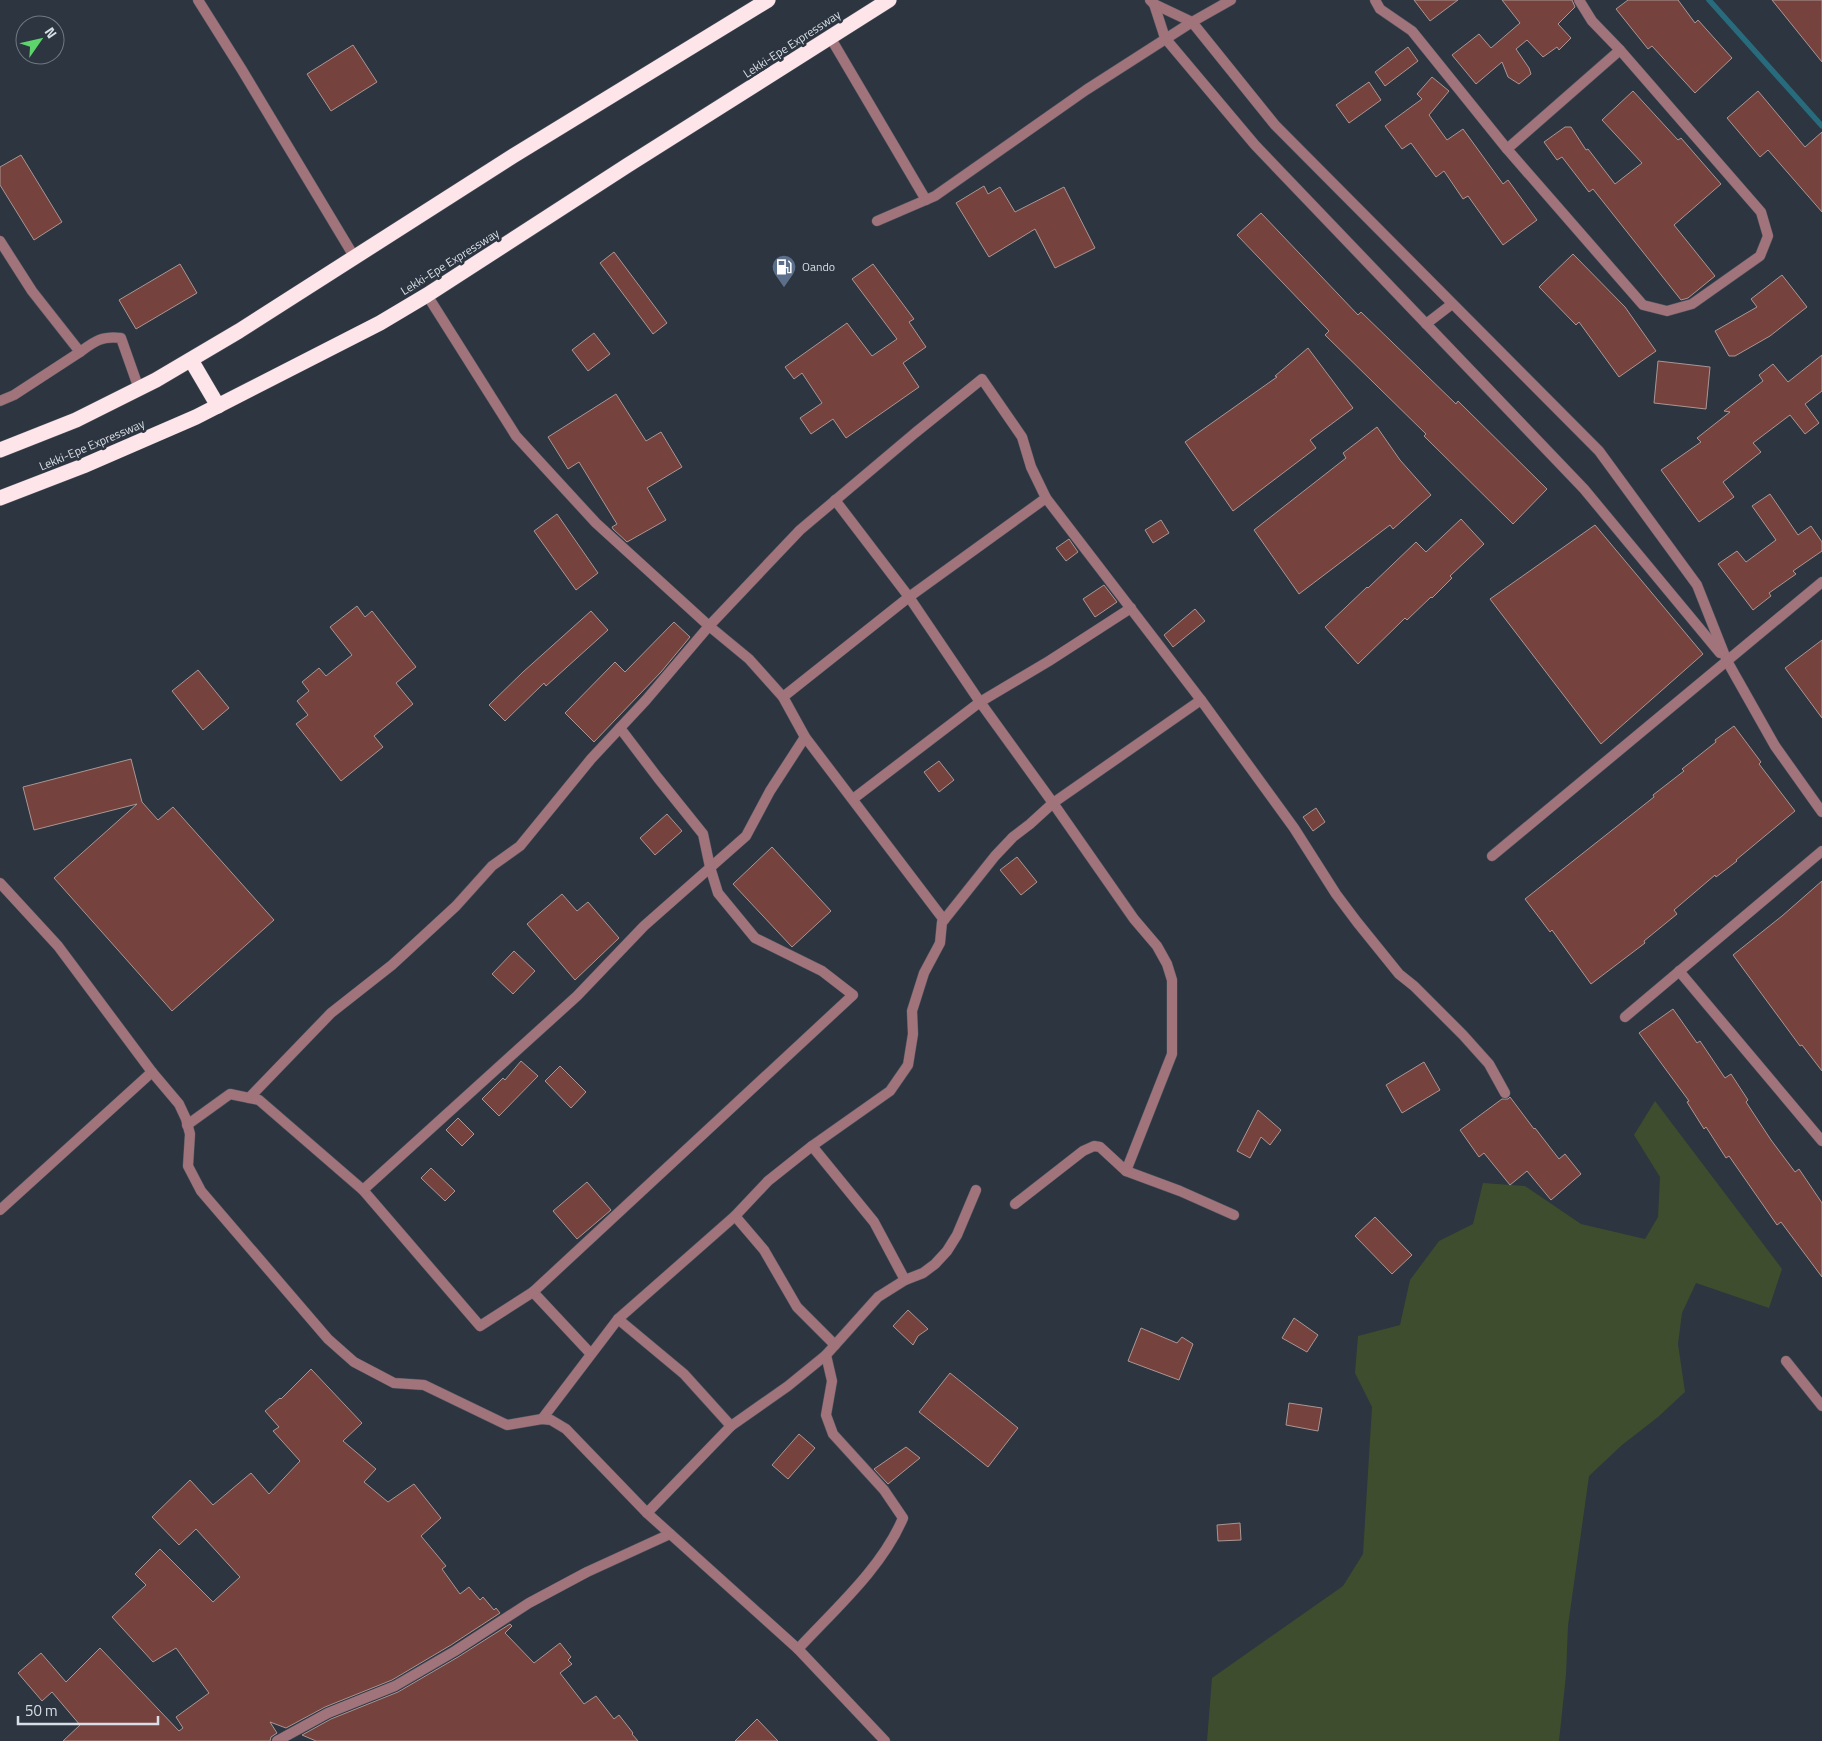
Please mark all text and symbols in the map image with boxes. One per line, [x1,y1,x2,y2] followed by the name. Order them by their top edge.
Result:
[739,5,845,82] street label: Lekki-Epe Expressway
[15,15,65,65] north arrow
[40,23,63,42] text: N
[397,223,503,300] street label: Lekki-Epe Expressway
[771,254,797,288] fuel station icon: Oando
[802,257,835,276] place label: Oando
[36,414,148,475] street label: Lekki-Epe Expressway
[18,1694,158,1726] scale bar
[25,1699,58,1722] text: 50 m

